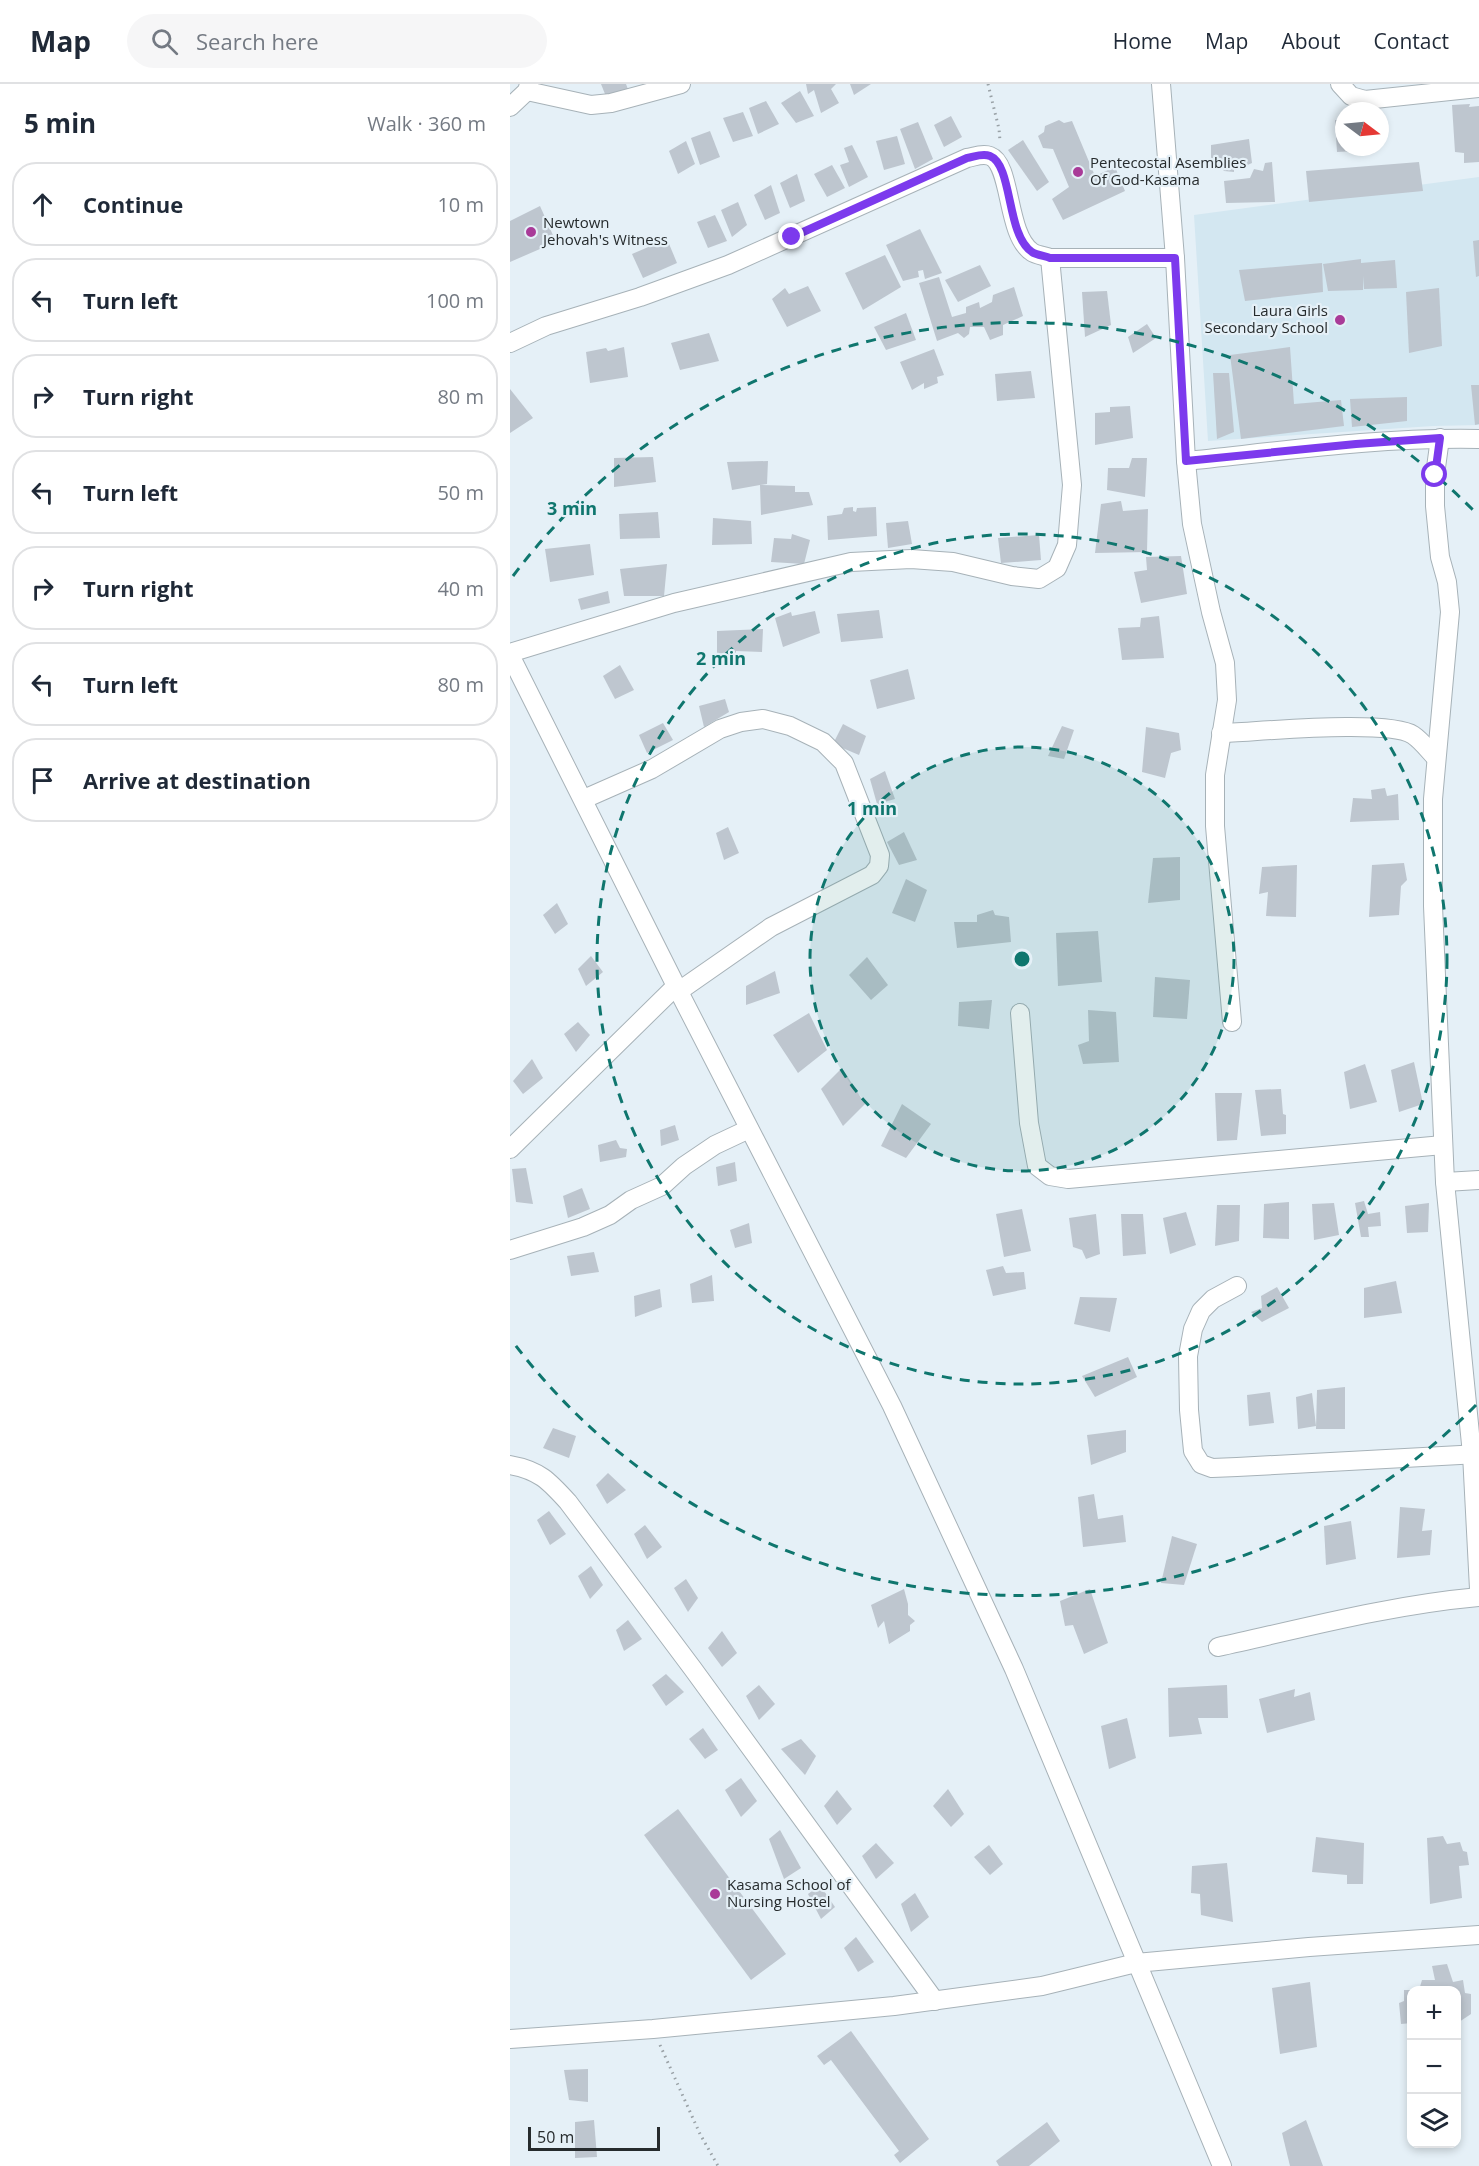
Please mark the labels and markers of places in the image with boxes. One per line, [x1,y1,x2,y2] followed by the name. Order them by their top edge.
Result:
[1090,152,1246,189] place label: Pentecostal Asemblies Of God-Kasama
[1071,165,1085,179] marker: Pentecostal Asemblies Of God-Kasama
[541,212,668,249] place label: Newtown Jehovah's Witness
[524,225,538,239] marker: Newtown Jehovah's Witness
[1204,300,1328,337] place label: Laura Girls Secondary School
[1333,313,1347,327] marker: Laura Girls Secondary School
[1012,949,1032,969] centre of rings
[727,1874,851,1911] place label: Kasama School of Nursing Hostel
[708,1887,722,1901] marker: Kasama School of Nursing Hostel

